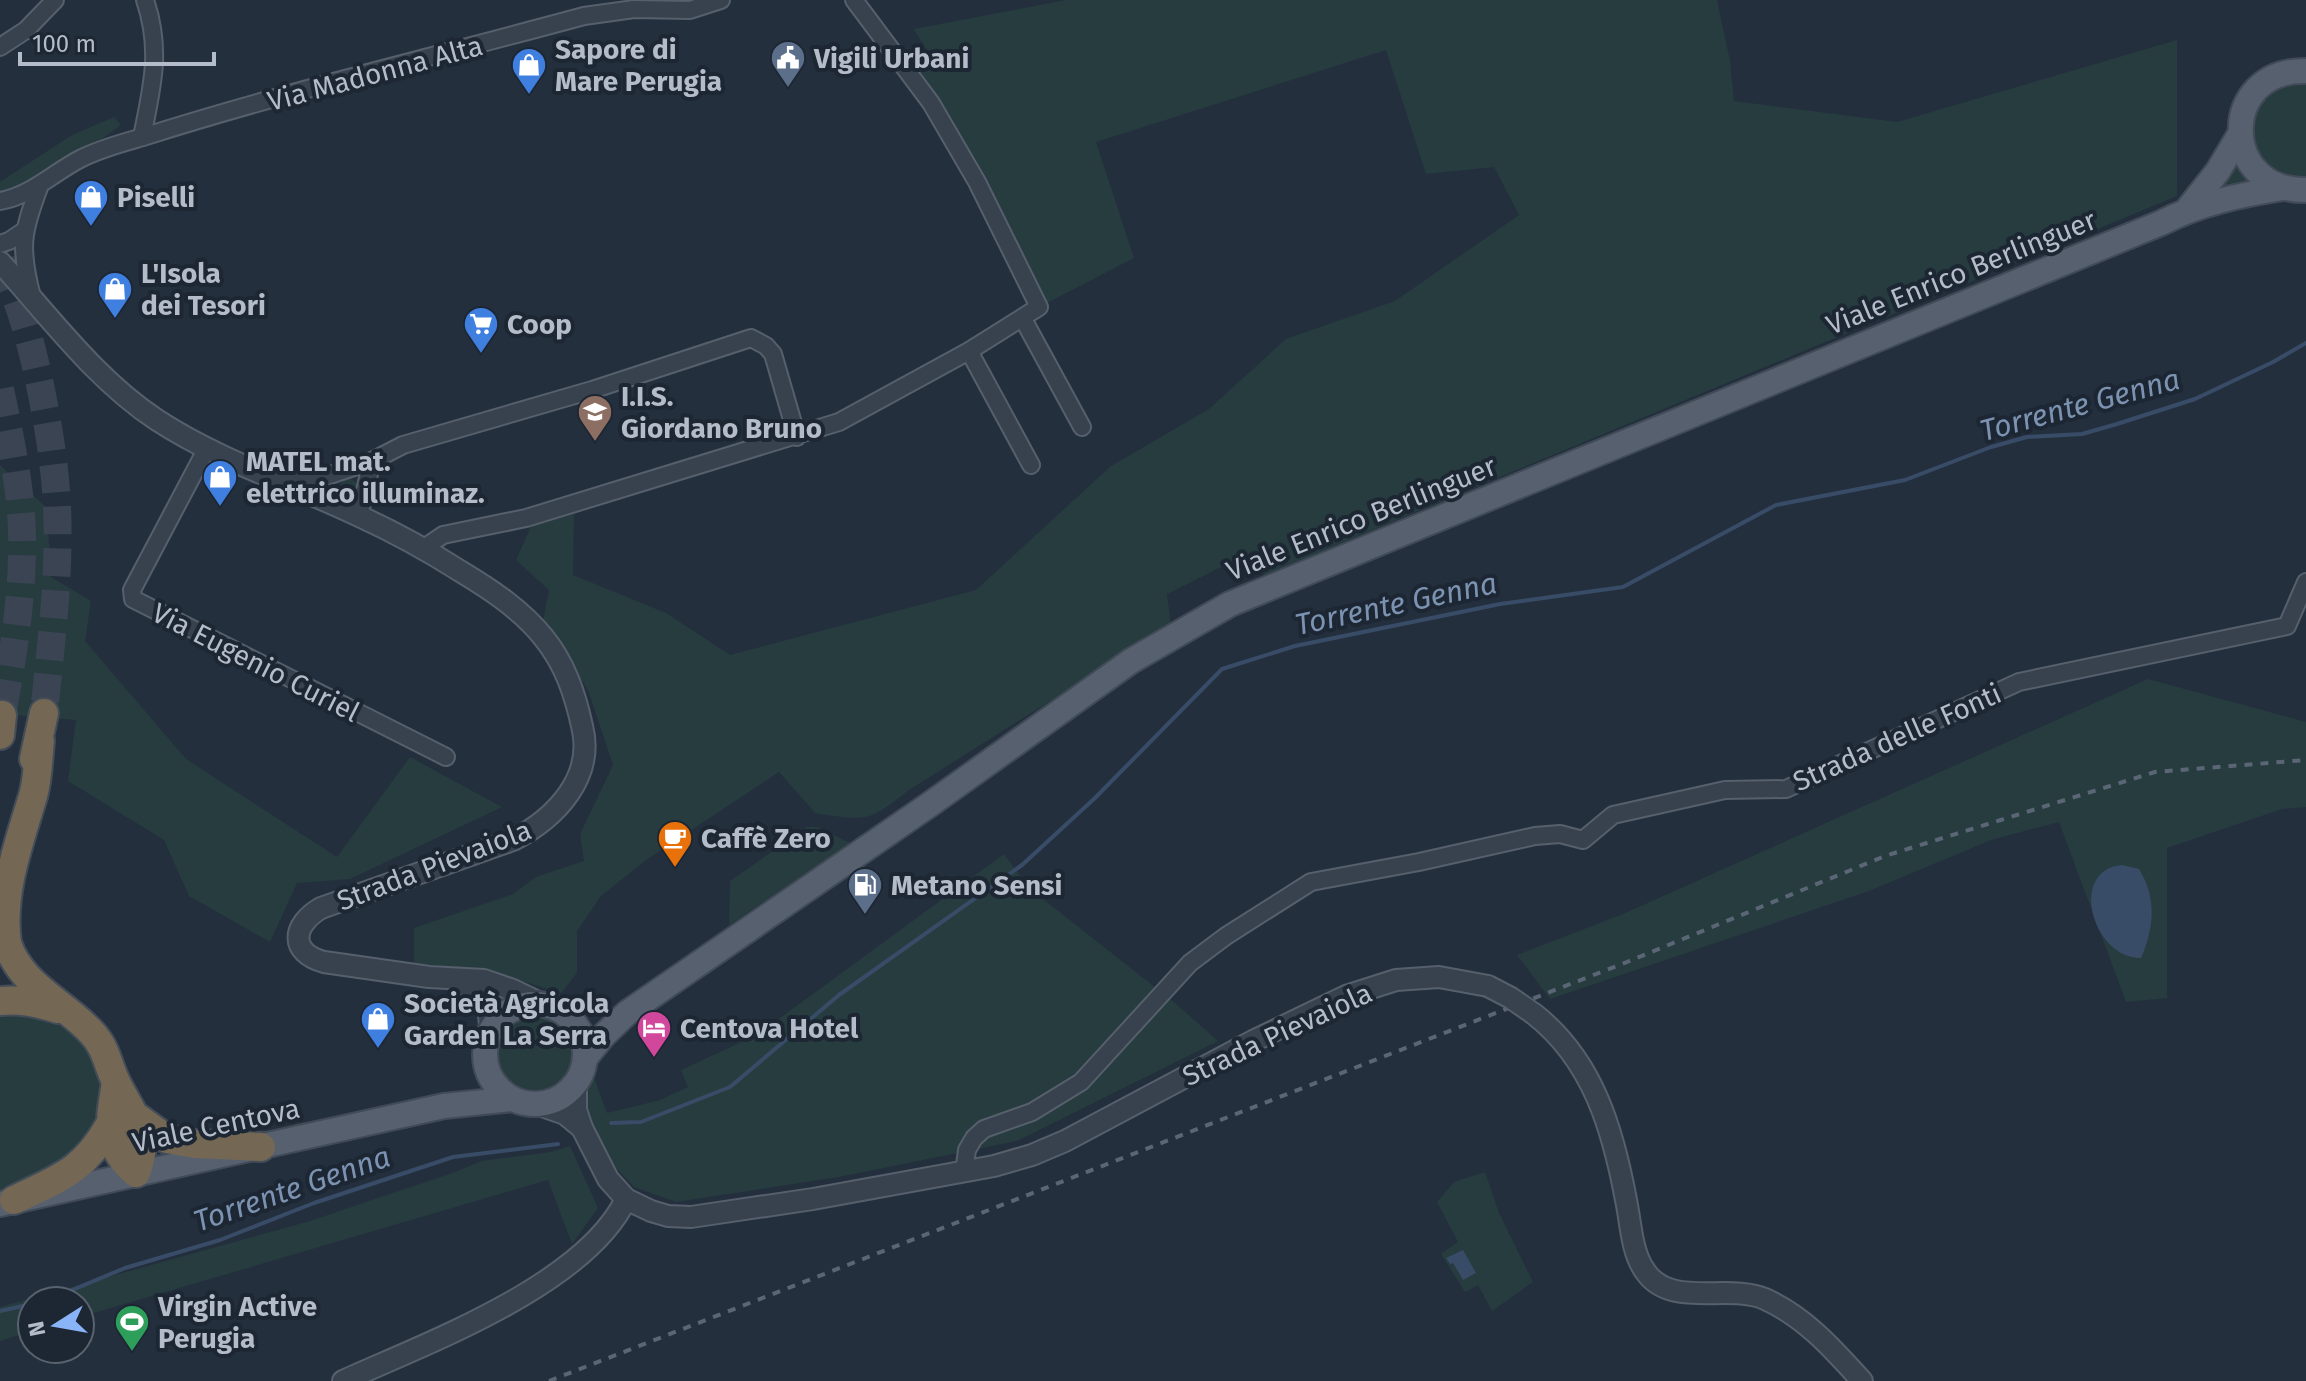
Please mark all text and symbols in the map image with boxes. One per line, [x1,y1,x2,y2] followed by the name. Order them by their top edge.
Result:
[20,16,214,66] scale bar
[264,29,486,118] street label: Via Madonna Alta
[32,30,96,58] text: 100 m
[555,33,722,98] place label: Sapore di Mare Perugia
[769,39,807,89] public building icon: Vigili Urbani
[813,42,969,75] place label: Vigili Urbani
[510,46,548,96] shop icon: Sapore di Mare Perugia
[72,178,110,228] shop icon: Piselli
[117,181,195,214] place label: Piselli
[1822,203,2101,342] street label: Viale Enrico Berlinguer
[141,257,266,322] place label: L'Isola dei Tesori
[96,270,134,320] shop icon: L'Isola dei Tesori
[462,305,500,355] supermarket icon: Coop
[507,308,572,341] place label: Coop
[1976,361,2184,449] water label: Torrente Genna
[621,380,822,445] place label: I.I.S. Giordano Bruno
[576,393,614,443] school or university icon: I.I.S. Giordano Bruno
[246,445,485,510] place label: MATEL mat. elettrico illuminaz.
[1222,449,1501,588] street label: Viale Enrico Berlinguer
[201,458,239,508] shop icon: MATEL mat. elettrico illuminaz.
[1292,565,1500,643] water label: Torrente Genna
[147,596,365,729] street label: Via Eugenio Curiel
[1788,677,2006,798] street label: Strada delle Fonti
[332,813,536,918] street label: Strada Pievaiola
[656,819,694,869] cafe icon: Caffè Zero
[701,822,831,855] place label: Caffè Zero
[846,866,884,916] fuel station icon: Metano Sensi
[891,869,1062,902] place label: Metano Sensi
[1177,976,1377,1093] street label: Strada Pievaiola
[404,987,609,1052] place label: Società Agricola Garden La Serra
[359,1000,397,1050] shop icon: Società Agricola Garden La Serra
[635,1009,673,1059] hotel icon: Centova Hotel
[680,1012,859,1045] place label: Centova Hotel
[129,1092,303,1159] street label: Viale Centova
[189,1139,395,1239] water label: Torrente Genna
[16,1285,96,1365] north arrow
[157,1290,317,1355] place label: Virgin Active Perugia
[113,1303,151,1353] sports icon: Virgin Active Perugia
[22,1319,52,1338] text: N

